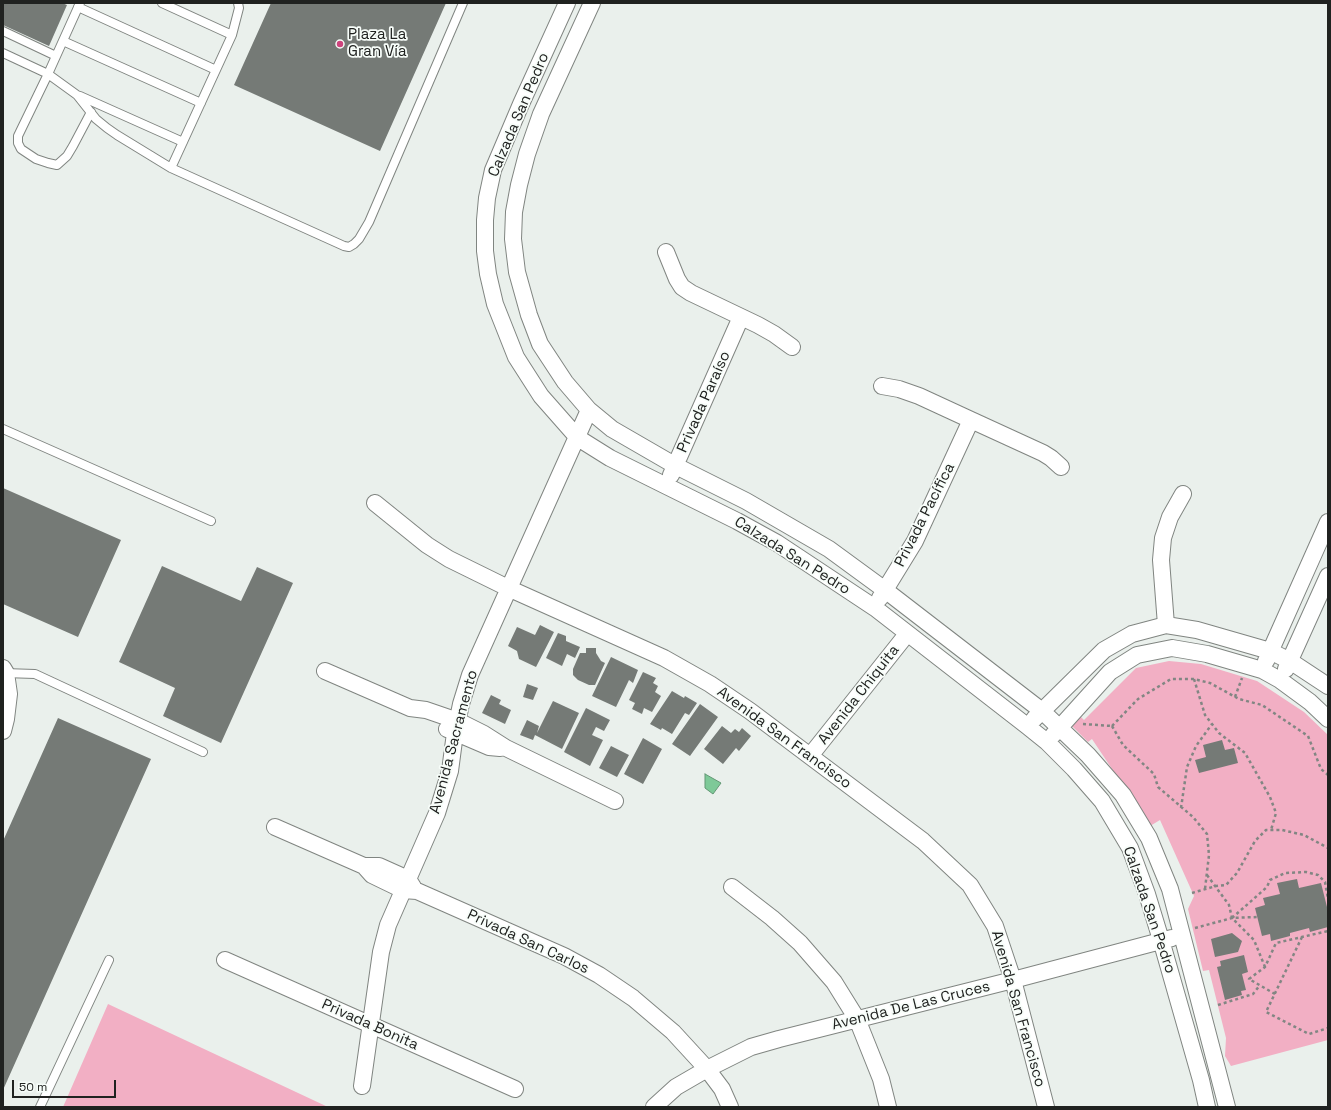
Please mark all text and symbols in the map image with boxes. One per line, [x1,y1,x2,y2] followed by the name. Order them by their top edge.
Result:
[348,26,407,61] place label: Plaza La Gran Vía
[335,39,345,49] marker: Plaza La Gran Vía
[485,50,553,180] street label: Calzada San Pedro
[674,349,734,455] street label: Privada Paraíso
[891,460,959,570] street label: Privada Pacífica
[731,513,853,599] street label: Calzada San Pedro
[815,642,903,748] street label: Avenida Chiquita
[426,668,482,816] street label: Avenida Sacramento
[713,683,855,793] street label: Avenida San Francisco
[1119,844,1179,976] street label: Calzada San Pedro
[464,906,592,978] street label: Privada San Carlos
[987,929,1049,1089] street label: Avenida San Francisco
[830,978,992,1034] street label: Avenida De Las Cruces
[319,996,421,1054] street label: Privada Bonita
[14,1072,118,1098] scale bar
[19,1079,47,1095] text: 50 m

